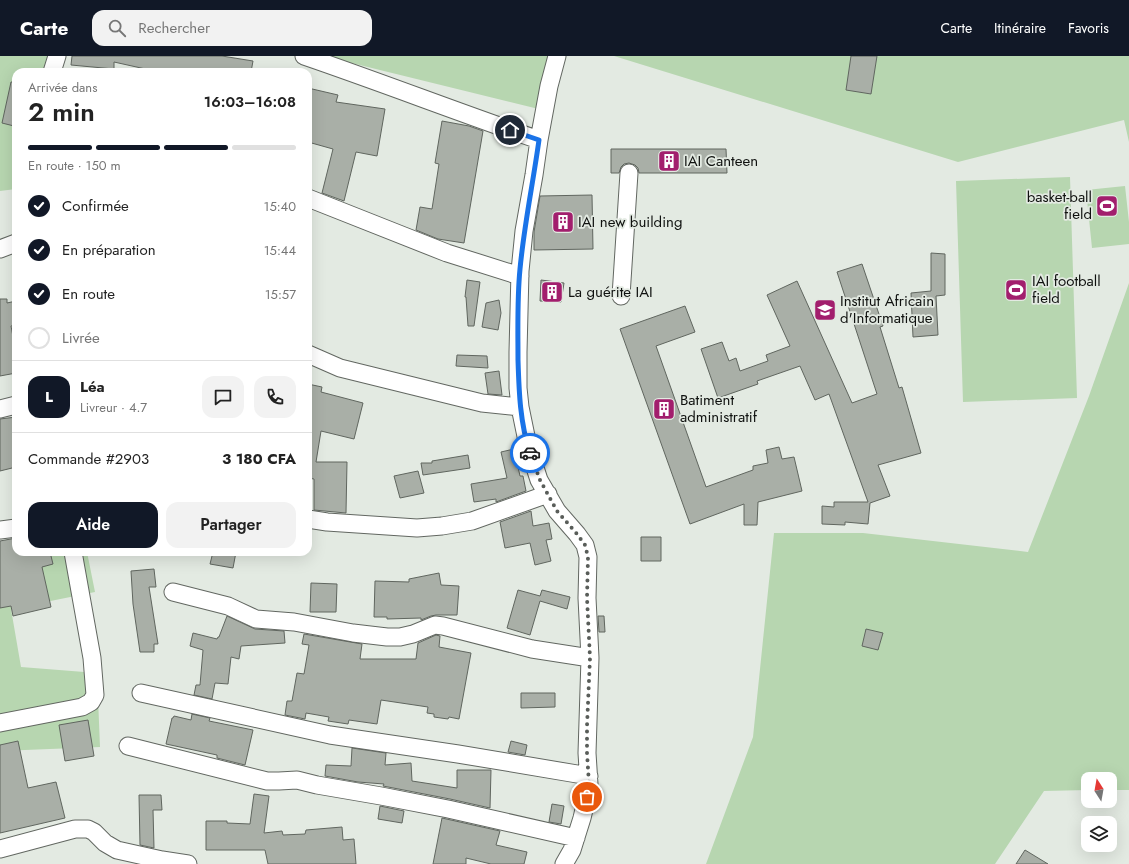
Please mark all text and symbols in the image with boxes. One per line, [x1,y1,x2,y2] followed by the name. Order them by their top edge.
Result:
[92,10,372,46] search box
[20,15,68,42] text: Carte
[106,17,128,39] icon: search
[138,17,210,39] text: Rechercher
[940,18,972,38] text: Carte
[994,18,1046,38] text: Itinéraire
[1068,18,1109,38] text: Favoris
[28,78,97,97] text: Arrivée dans
[204,91,296,113] text: 16:03–16:08
[28,93,95,131] text: 2 min
[493,113,527,147] pin
[499,119,521,141] icon: home
[656,148,682,174] building icon: IAI Canteen
[684,150,758,172] place label: IAI Canteen
[28,156,121,175] text: En route · 150 m
[1027,186,1092,225] place label: basket-ball field
[1094,193,1120,219] sports icon: basket-ball field
[28,195,50,217] icon: check
[62,195,129,217] text: Confirmée
[264,197,296,216] text: 15:40
[550,209,576,235] building icon: IAI new building
[578,211,682,233] place label: IAI new building
[28,239,50,261] icon: check
[62,239,156,261] text: En préparation
[264,241,296,260] text: 15:44
[1032,270,1101,309] place label: IAI football field
[1003,277,1029,303] sports icon: IAI football field
[539,279,565,305] building icon: La guérite IAI
[568,281,653,303] place label: La guérite IAI
[28,283,50,305] icon: check
[62,283,115,305] text: En route
[265,285,296,304] text: 15:57
[840,290,934,329] place label: Institut Africain d'Informatique
[812,297,838,323] school or university icon: Institut Africain d'Informatique
[62,327,100,349] text: Livrée
[80,376,105,398] text: Léa
[202,376,244,418] button: chat
[254,376,296,418] button: phone
[45,386,53,408] text: L
[680,389,758,428] place label: Batiment administratif
[651,396,677,422] building icon: Batiment administratif
[80,398,147,417] text: Livreur · 4.7
[510,433,550,473] courier
[519,442,541,464] icon: car
[28,448,149,470] text: Commande #2903
[222,448,296,470] text: 3 180 CFA
[28,502,158,548] button: Aide
[166,502,296,548] button: Partager
[1081,772,1117,808] north arrow
[1081,772,1117,852] map controls
[570,780,604,814] pin
[576,786,598,808] icon: bag
[1081,816,1117,852] button: layers

